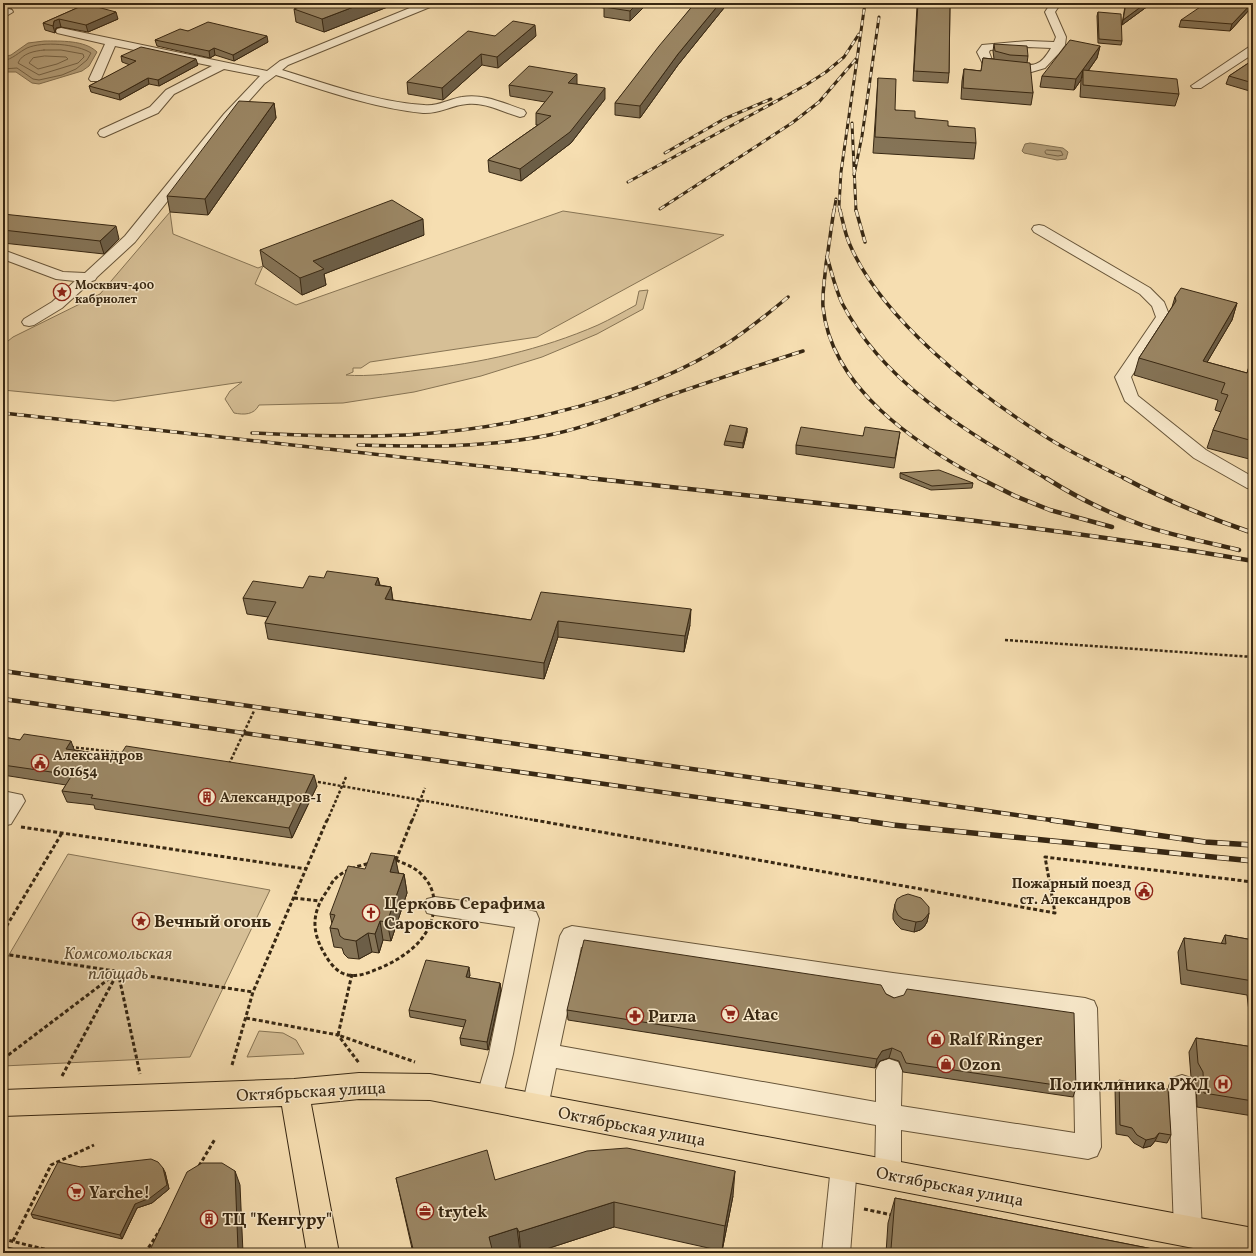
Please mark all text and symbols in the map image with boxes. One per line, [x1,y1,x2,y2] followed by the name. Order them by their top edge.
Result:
[75,278,154,308] place label: Москвич-400 кабриолет
[52,282,72,302] place icon: Москвич-400 кабриолет
[53,747,143,782] place label: Александров 601654
[30,753,50,773] public building icon: Александров 601654
[197,787,217,807] building icon: Александров-1
[220,789,322,808] place label: Александров-1
[1012,875,1131,910] place label: Пожарный поезд ст. Александров
[1134,881,1154,901] public building icon: Пожарный поезд ст. Александров
[384,893,546,936] place label: Церковь Серафима Саровского
[361,903,381,923] church icon: Церковь Серафима Саровского
[131,911,151,931] place icon: Вечный огонь
[154,911,272,934] place label: Вечный огонь
[64,943,172,986] park label: Комсомольская площадь
[720,1004,740,1024] supermarket icon: Atac
[743,1004,778,1027] place label: Atac
[625,1006,645,1026] pharmacy icon: Ригла
[648,1006,697,1029] place label: Ригла
[926,1029,946,1049] shop icon: Ralf Ringer
[949,1029,1043,1052] place label: Ralf Ringer
[936,1054,956,1074] shop icon: Ozon
[959,1054,1001,1077] place label: Ozon
[1049,1074,1210,1097] place label: Поликлиника РЖД
[1213,1074,1233,1094] hospital icon: Поликлиника РЖД
[236,1077,387,1108] street label: Октябрьская улица
[556,1102,708,1153] street label: Октябрьская улица
[874,1162,1026,1213] street label: Октябрьская улица
[66,1182,86,1202] supermarket icon: Yarche!
[89,1182,150,1205] place label: Yarche!
[415,1201,435,1221] office icon: trytek
[438,1201,488,1224] place label: trytek
[199,1209,219,1229] building icon: ТЦ "Кенгуру"
[222,1209,332,1232] place label: ТЦ "Кенгуру"

